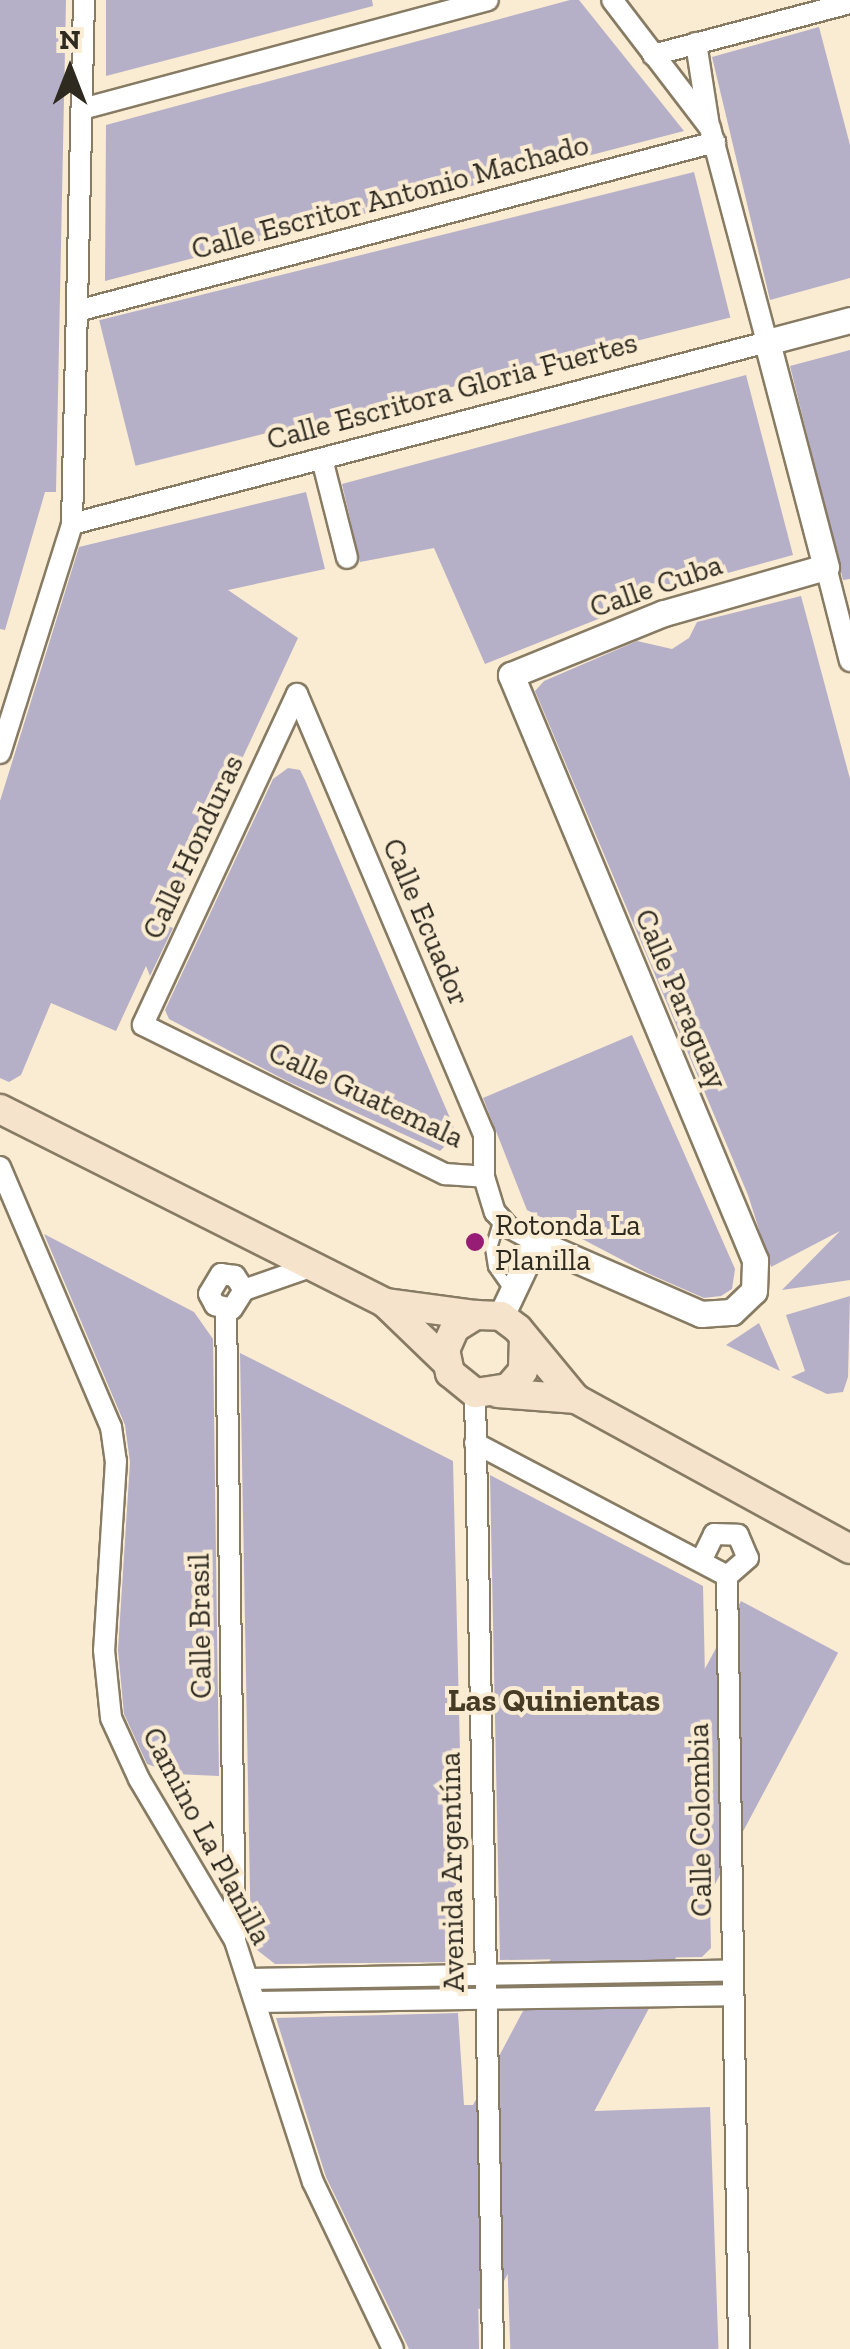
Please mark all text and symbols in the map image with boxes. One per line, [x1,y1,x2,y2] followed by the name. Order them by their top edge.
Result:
[20,20,120,120] north arrow
[59,23,81,56] text: N
[187,126,593,268] street label: Calle Escritor Antonio Machado
[263,324,641,458] street label: Calle Escritora Gloria Fuertes
[585,547,727,625] street label: Calle Cuba
[135,749,251,945] street label: Calle Honduras
[375,833,477,1011] street label: Calle Ecuador
[627,904,735,1094] street label: Calle Paraguay
[263,1034,469,1156] street label: Calle Guatemala
[495,1207,641,1278] place label: Rotonda La Planilla
[464,1231,486,1253] marker: Rotonda La Planilla
[181,1553,219,1699] street label: Calle Brasil
[448,1681,660,1719] district label: Las Quinientas
[135,1721,279,1951] street label: Camino La Planilla
[680,1723,720,1917] street label: Calle Colombia
[432,1751,472,1993] street label: Avenida Argentína

